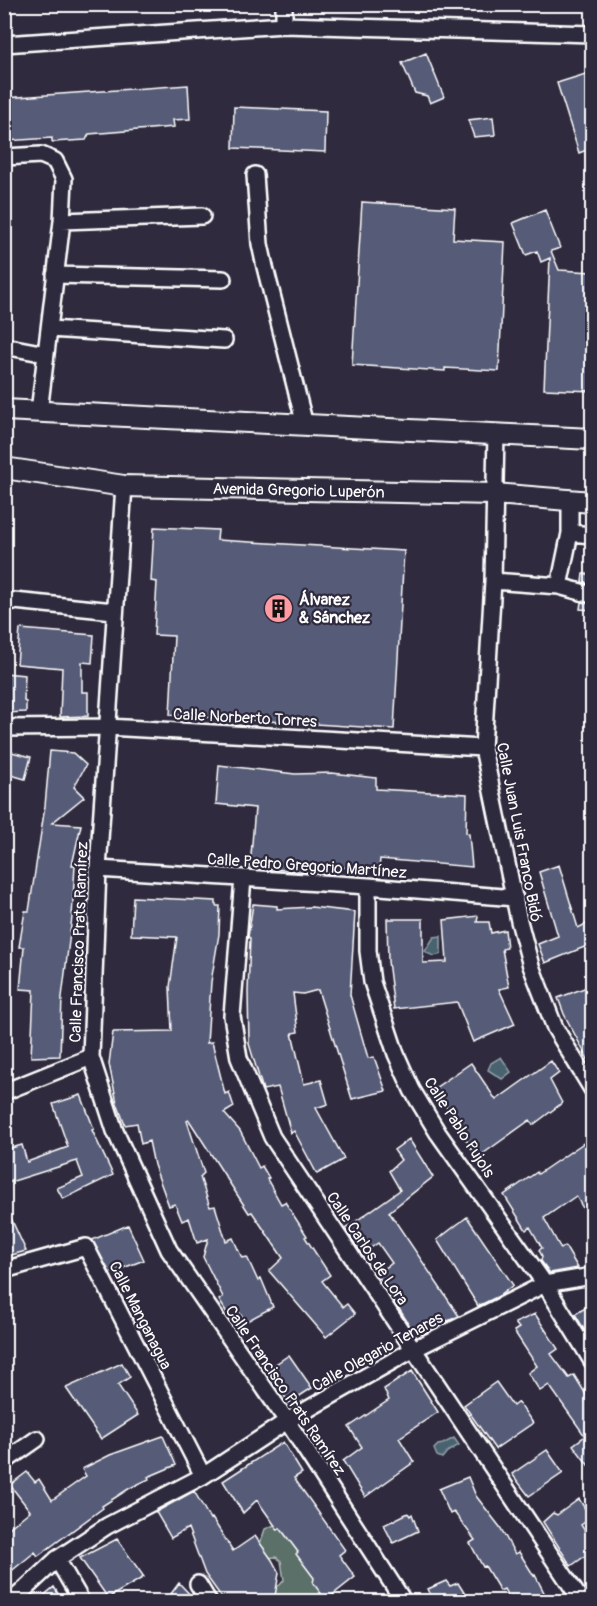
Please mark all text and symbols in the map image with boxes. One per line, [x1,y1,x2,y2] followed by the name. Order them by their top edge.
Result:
[212,479,385,503] street label: Avenida Gregorio Luperón
[299,589,371,628] place label: Álvarez & Sánchez
[262,592,294,624] building icon: Álvarez & Sánchez
[172,704,318,732] street label: Calle Norberto Torres
[492,741,546,924] street label: Calle Juan Luis Franco Bidó
[65,841,93,1043] street label: Calle Francisco Prats Ramírez
[206,849,408,883] street label: Calle Pedro Gregorio Martínez
[419,1074,499,1182] street label: Calle Pablo Pujols
[322,1188,412,1309] street label: Calle Carlos de Lora
[104,1258,176,1373] street label: Calle Manganagua
[221,1302,350,1480] street label: Calle Francisco Prats Ramírez
[308,1308,446,1396] street label: Calle Olegario Tenares

